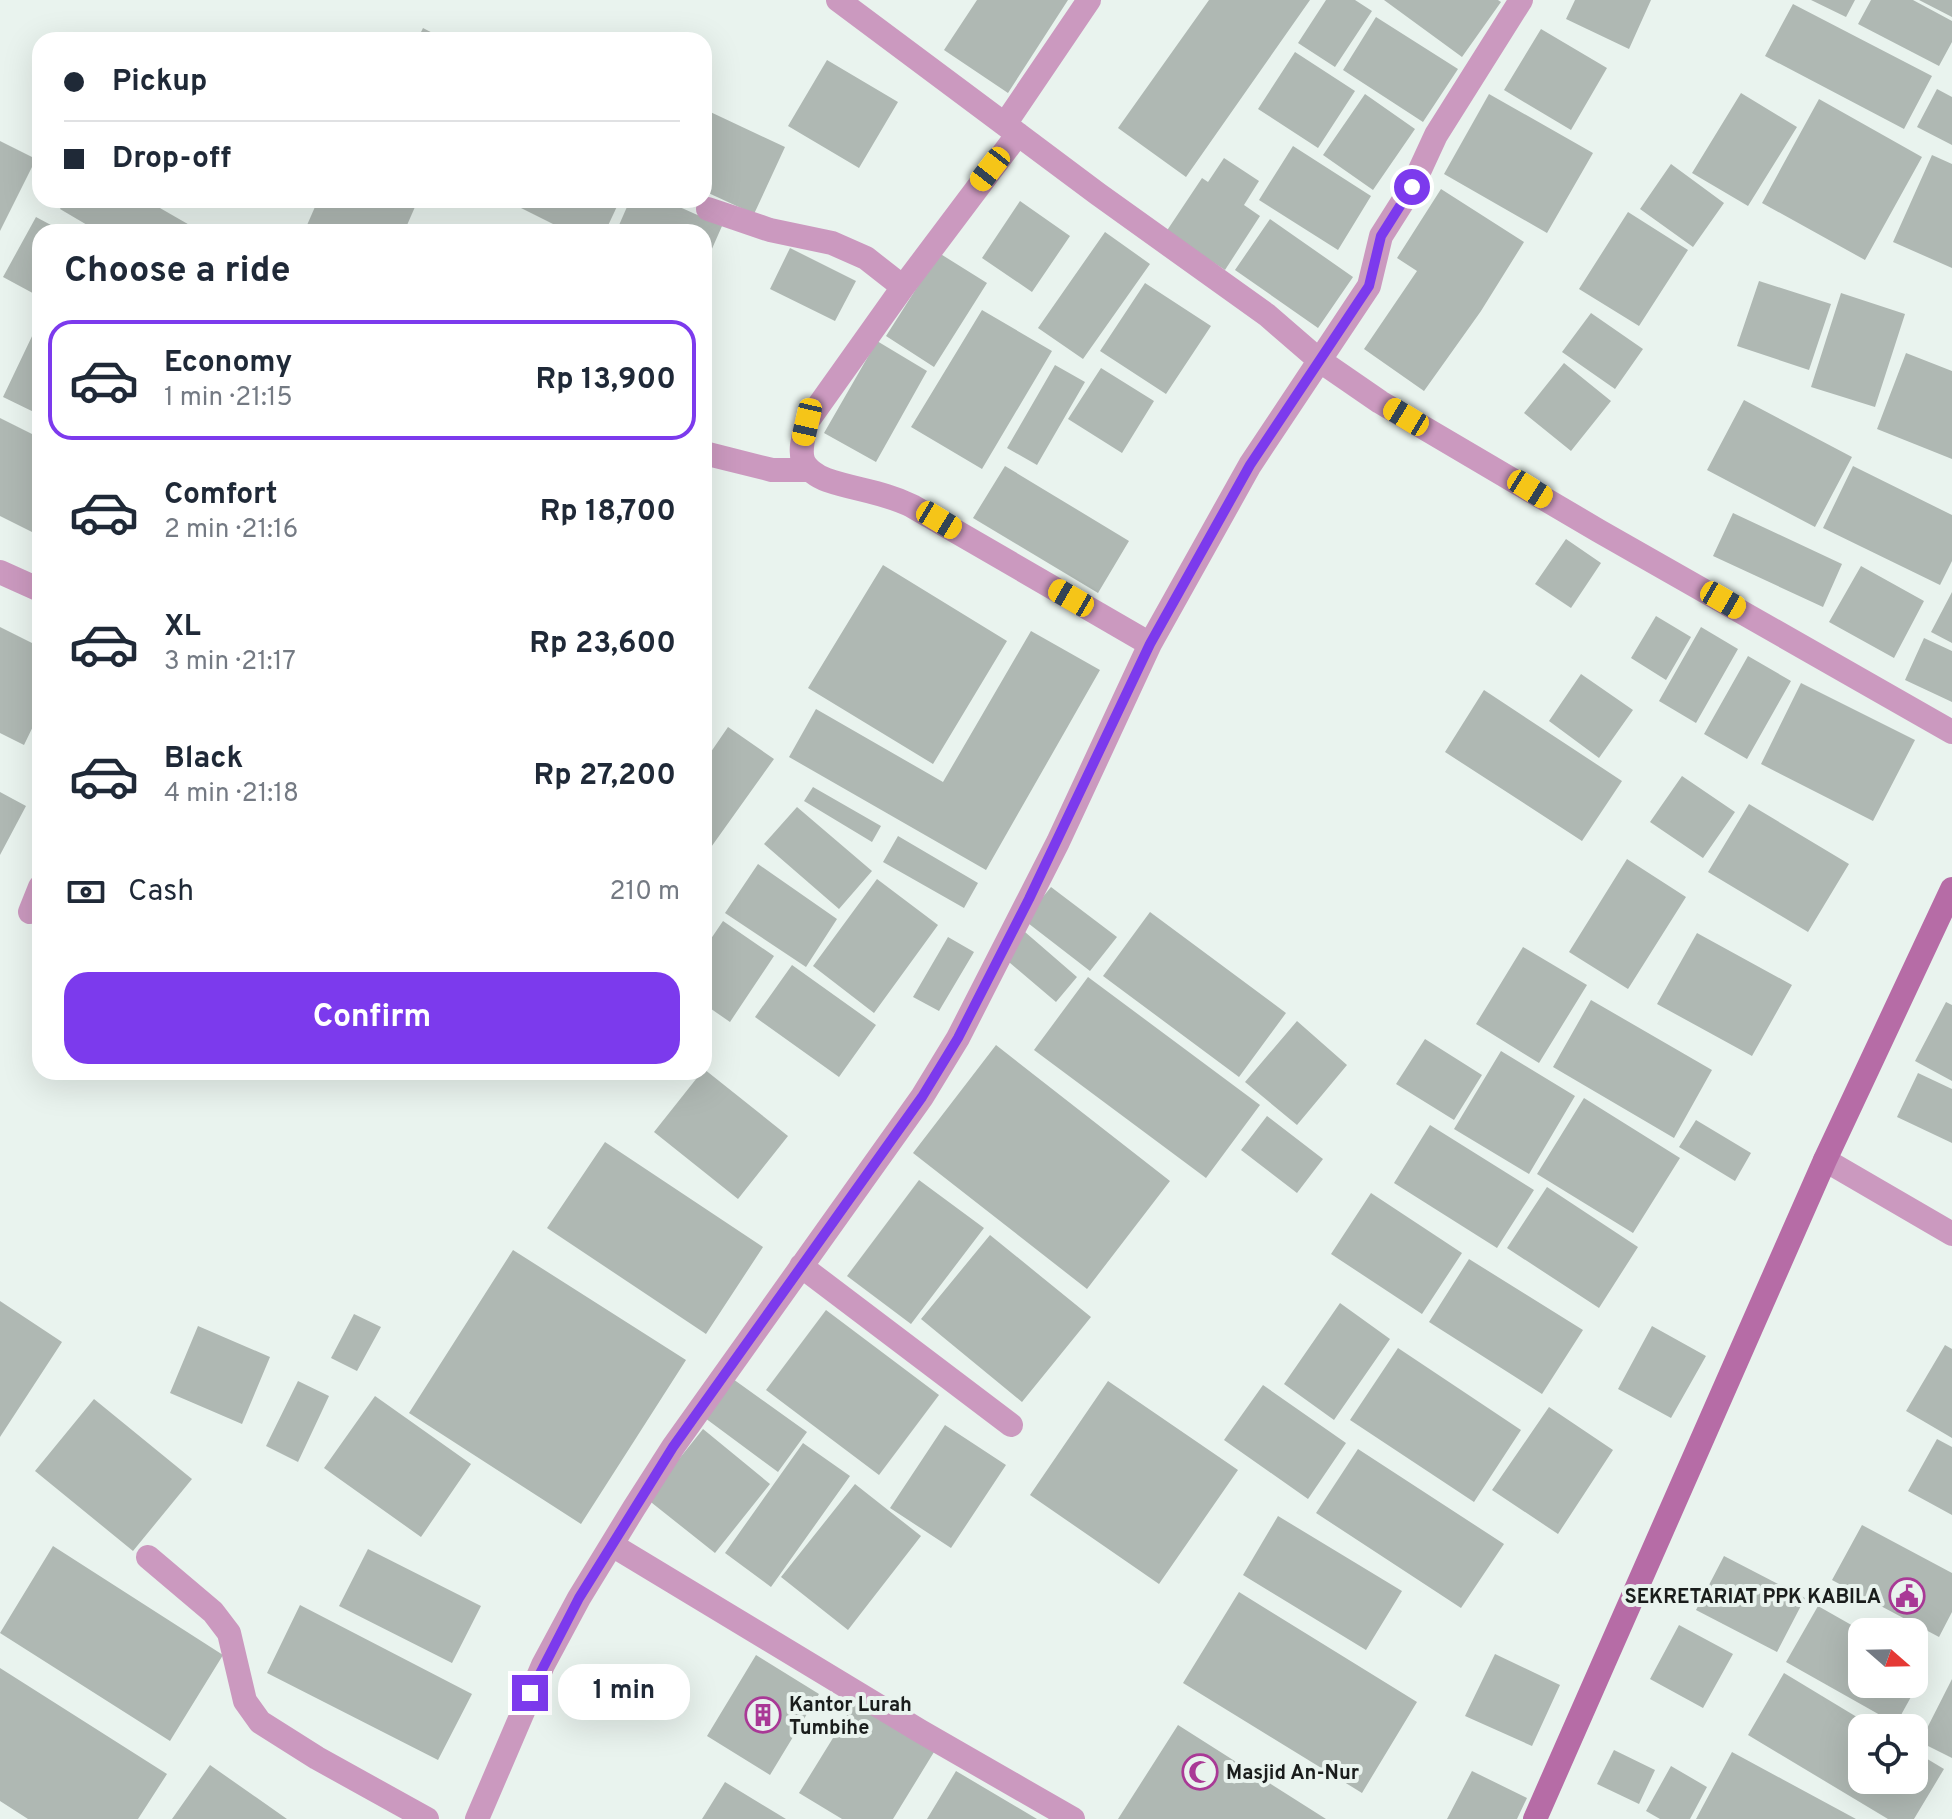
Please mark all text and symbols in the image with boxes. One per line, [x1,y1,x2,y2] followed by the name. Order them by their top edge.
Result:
[112,64,207,101] text: Pickup
[112,141,231,178] text: Drop-off
[966,143,1014,195] car
[1394,169,1430,205] route start
[64,249,290,295] text: Choose a ride
[68,344,140,416] icon: car
[164,345,292,382] text: Economy
[536,362,676,399] text: Rp 13,900
[164,382,293,415] text: 1 min · 21:15
[1379,394,1433,440] car
[790,396,824,448] car
[1503,466,1557,512] car
[68,476,140,548] icon: car
[164,477,277,514] text: Comfort
[540,494,676,531] text: Rp 18,700
[912,497,966,543] car
[164,514,298,547] text: 2 min · 21:16
[1044,576,1098,620] car
[1696,578,1750,622] car
[68,608,140,680] icon: car
[164,609,201,646] text: XL
[529,626,676,663] text: Rp 23,600
[164,646,296,679] text: 3 min · 21:17
[68,740,140,812] icon: car
[164,741,243,778] text: Black
[534,758,676,795] text: Rp 27,200
[164,778,299,811] text: 4 min · 21:18
[64,870,108,914] icon: cash
[128,874,194,911] text: Cash
[610,876,680,909] text: 210 m
[64,972,680,1064] button: Confirm
[1888,1577,1926,1615] public building icon: SEKRETARIAT PPK KABILA
[1624,1585,1881,1611] place label: SEKRETARIAT PPK KABILA
[1848,1618,1928,1698] north arrow
[1848,1618,1928,1794] map controls
[558,1665,690,1721] callout: 1 min
[512,1675,548,1711] route end
[593,1675,655,1708] text: 1 min
[789,1693,912,1742] place label: Kantor Lurah Tumbihe
[744,1696,782,1734] building icon: Kantor Lurah Tumbihe
[1848,1714,1928,1794] button: locate
[1181,1753,1219,1791] mosque icon: Masjid An-Nur
[1226,1761,1360,1787] place label: Masjid An-Nur

